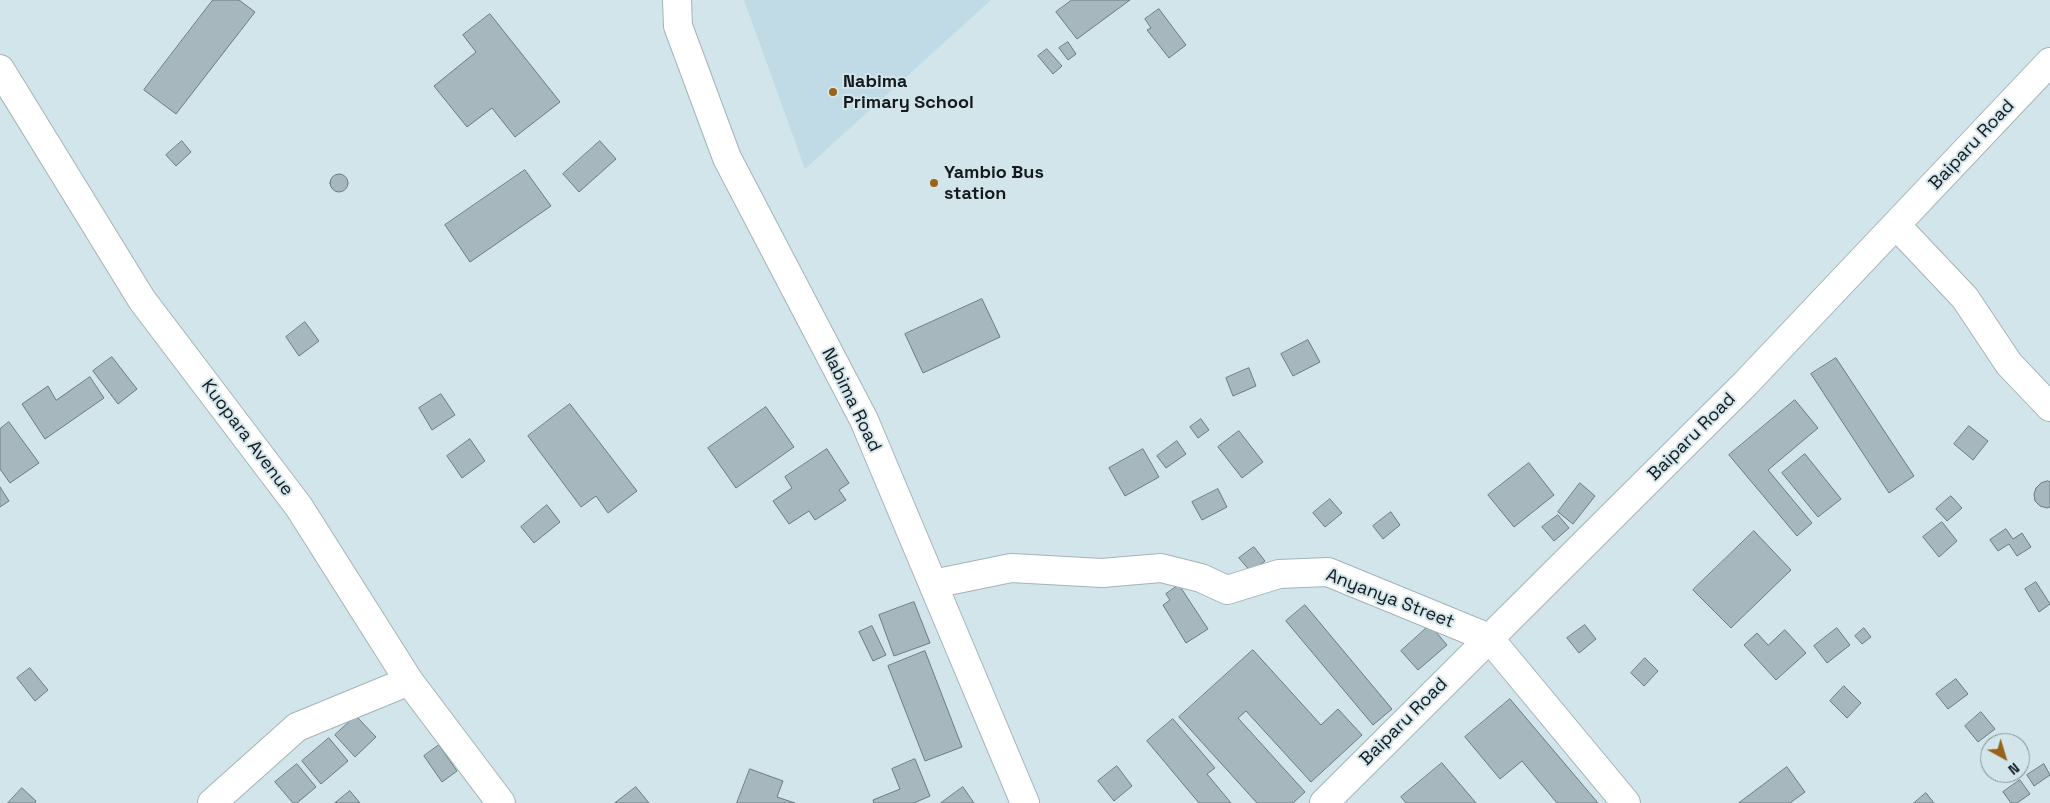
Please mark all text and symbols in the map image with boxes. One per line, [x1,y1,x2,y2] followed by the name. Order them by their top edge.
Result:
[843,71,974,114] place label: Nabima Primary School
[827,86,839,98] marker: Nabima Primary School
[1925,96,2019,194] street label: Baiparu Road
[944,162,1044,204] place label: Yambio Bus station
[928,177,940,189] marker: Yambio Bus station
[817,345,885,455] street label: Nabima Road
[196,376,298,500] street label: Kuopara Avenue
[1644,389,1740,485] street label: Baiparu Road
[1323,565,1457,633] street label: Anyanya Street
[1356,674,1452,770] street label: Baiparu Road
[1980,733,2030,783] north arrow
[2005,759,2023,779] text: N

